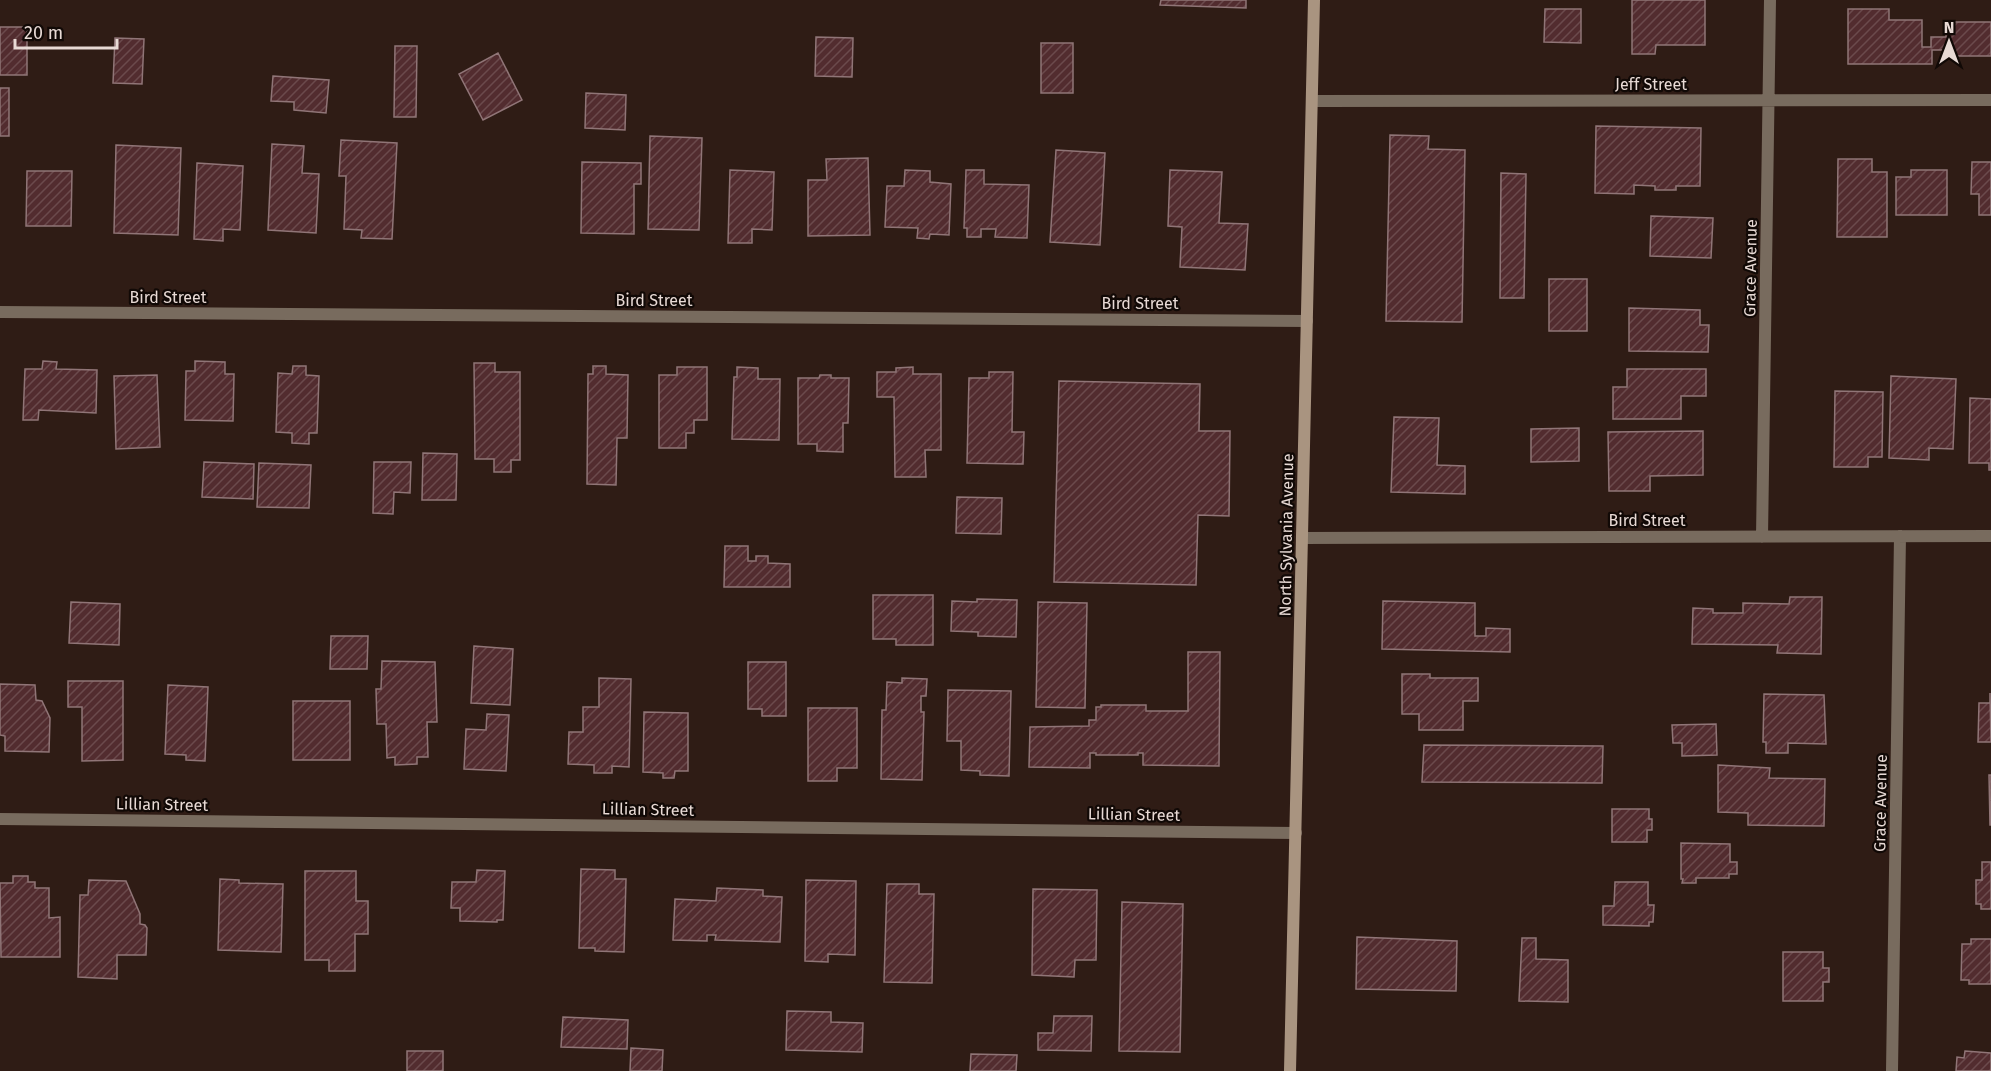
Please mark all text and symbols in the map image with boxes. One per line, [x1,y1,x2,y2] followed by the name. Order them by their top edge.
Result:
[15,12,117,50] scale bar
[1919,12,1979,72] north arrow
[1944,18,1954,37] text: N
[24,22,63,44] text: 20 m
[1615,75,1687,94] street label: Jeff Street
[1740,219,1761,317] street label: Grace Avenue
[129,288,207,307] street label: Bird Street
[615,291,693,310] street label: Bird Street
[1101,294,1179,313] street label: Bird Street
[1276,453,1297,617] street label: North Sylvania Avenue
[1608,511,1686,530] street label: Bird Street
[1870,754,1891,852] street label: Grace Avenue
[116,794,208,815] street label: Lillian Street
[602,799,694,820] street label: Lillian Street
[1088,804,1180,825] street label: Lillian Street

